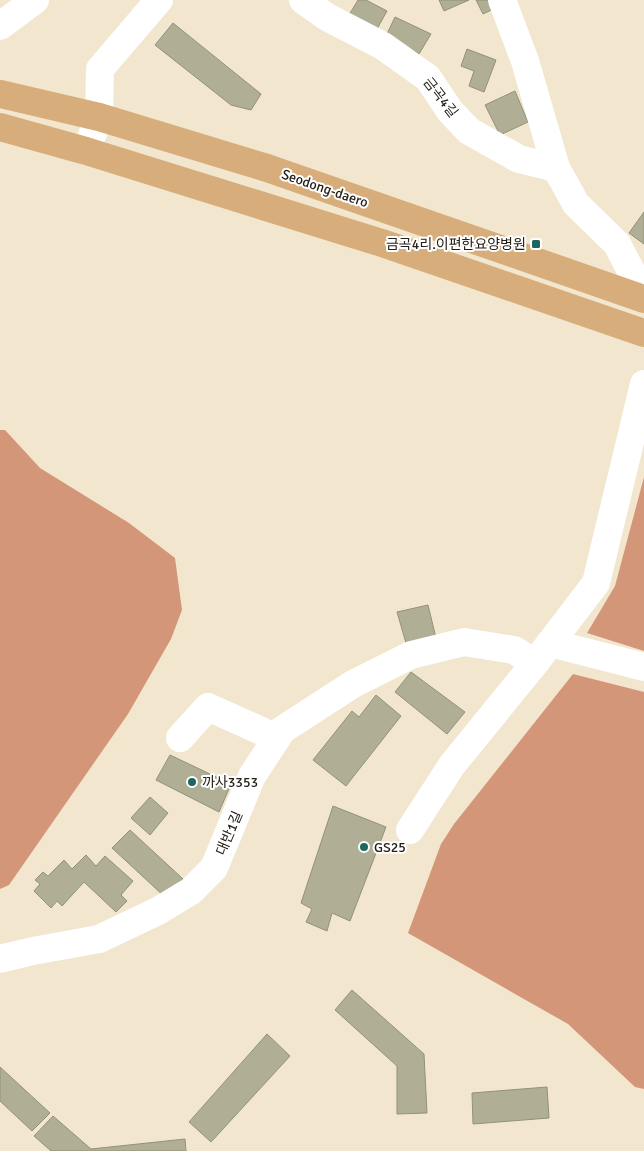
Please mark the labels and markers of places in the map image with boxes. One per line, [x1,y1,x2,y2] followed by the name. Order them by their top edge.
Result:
[386,236,526,253] place label: 금곡4리.이편한요양병원
[530,238,542,250] marker: 금곡4리.이편한요양병원
[202,774,258,791] place label: 까사3353
[186,776,198,788] marker: 까사3353
[374,839,406,856] place label: GS25
[358,841,370,853] marker: GS25

